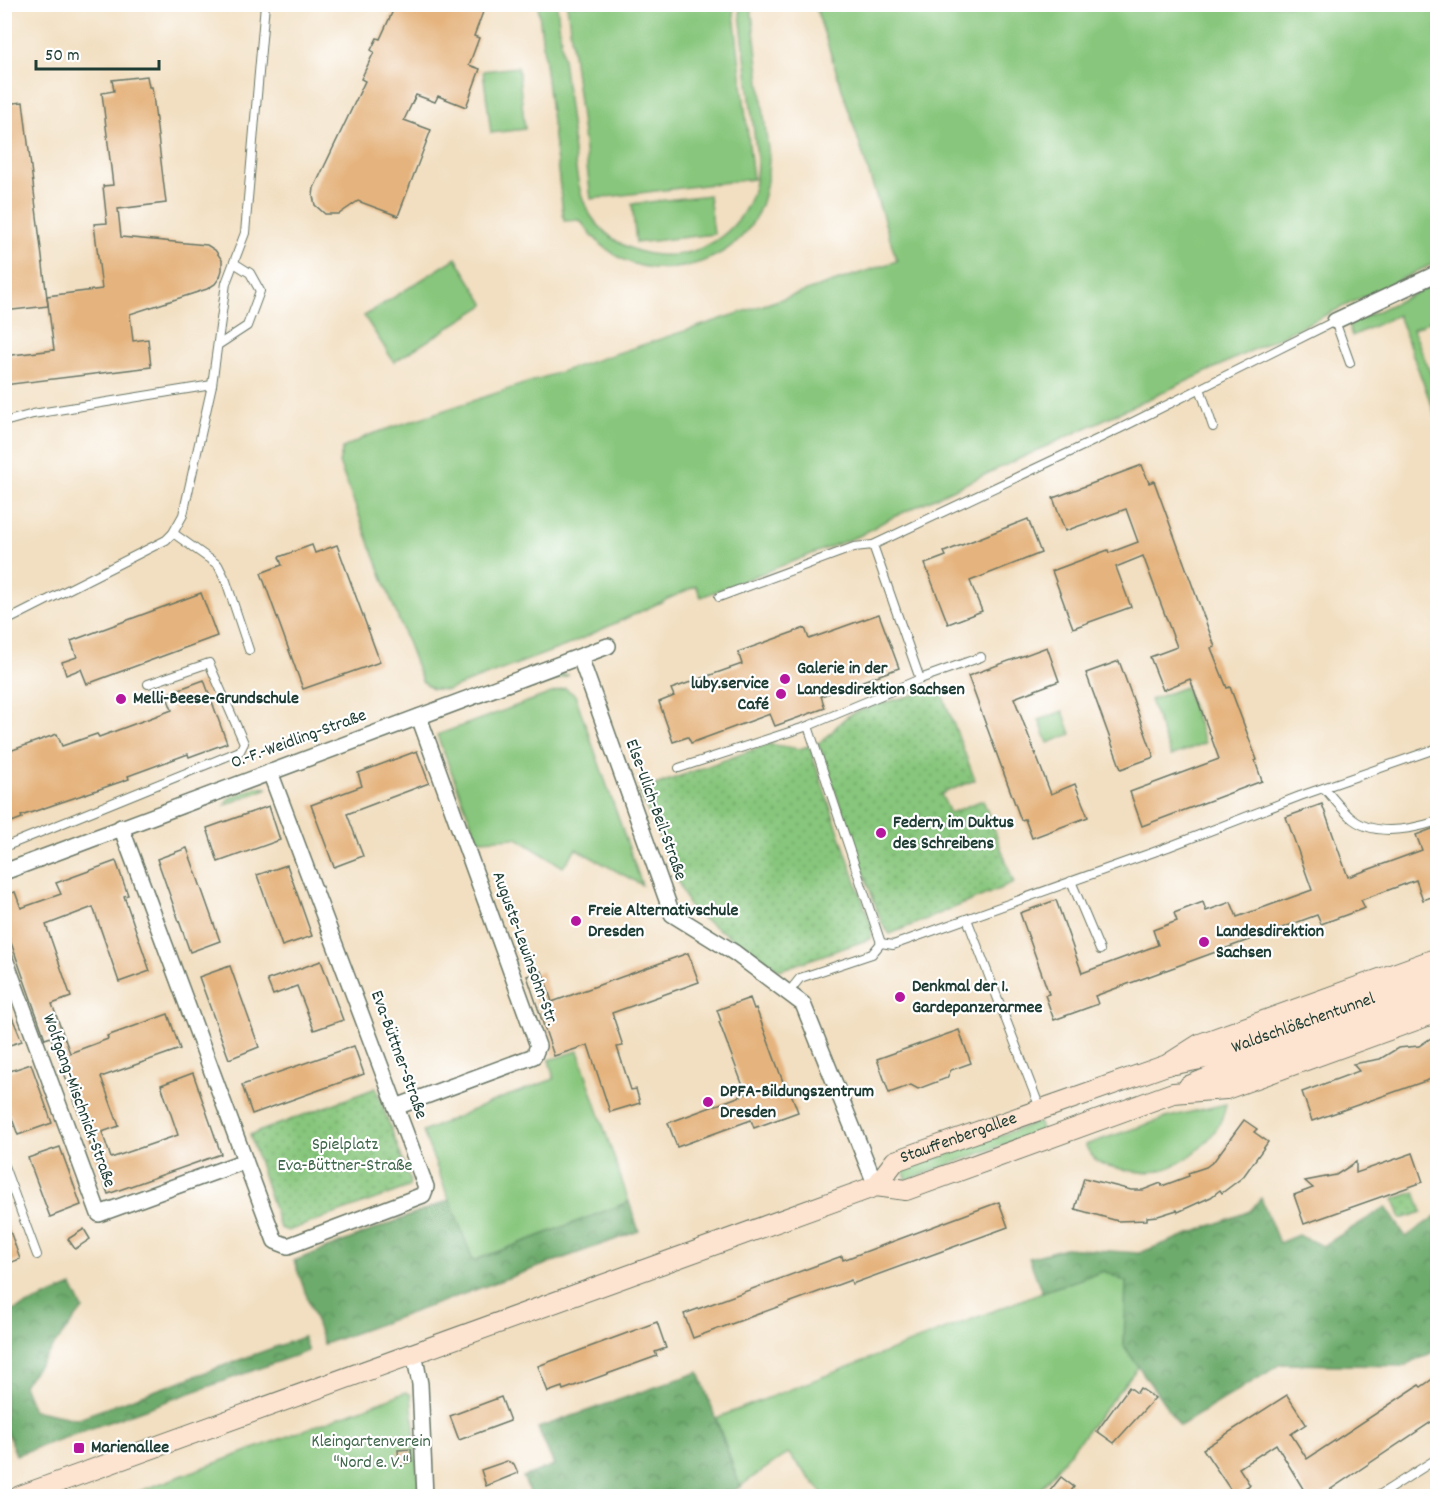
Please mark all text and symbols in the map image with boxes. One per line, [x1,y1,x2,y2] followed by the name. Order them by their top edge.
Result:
[36,33,159,71] scale bar
[45,44,80,69] text: 50 m
[797,657,965,703] place label: Galerie in der Landesdirektion Sachsen
[691,672,769,718] place label: luby.service Café
[778,672,792,686] marker: Galerie in der Landesdirektion Sachsen
[133,687,299,712] place label: Melli-Beese-Grundschule
[774,687,788,701] marker: luby.service Café
[114,692,128,706] marker: Melli-Beese-Grundschule
[228,704,370,776] street label: O.-F.-Weidling-Straße
[618,736,692,884] street label: Else-Ulich-Beil-Straße
[893,811,1014,857] place label: Federn, im Duktus des Schreibens
[874,826,888,840] marker: Federn, im Duktus des Schreibens
[484,868,564,1030] street label: Auguste-Lewinsohn-Str.
[588,899,739,945] place label: Freie Alternativschule Dresden
[569,914,583,928] marker: Freie Alternativschule Dresden
[1216,920,1324,966] place label: Landesdirektion Sachsen
[1197,935,1211,949] marker: Landesdirektion Sachsen
[912,975,1042,1021] place label: Denkmal der 1. Gardepanzerarmee
[1228,986,1379,1060] street label: Waldschlößchentunnel
[363,987,433,1123] street label: Eva-Büttner-Straße
[893,990,907,1004] marker: Denkmal der 1. Gardepanzerarmee
[35,1011,121,1191] street label: Wolfgang-Mischnick-Straße
[720,1080,874,1126] place label: DPFA-Bildungszentrum Dresden
[701,1095,715,1109] marker: DPFA-Bildungszentrum Dresden
[897,1106,1021,1171] street label: Stauffenbergallee
[277,1133,413,1179] park label: Spielplatz Eva-Büttner-Straße
[311,1430,431,1476] park label: Kleingartenverein "Nord e. V."
[91,1436,169,1461] place label: Marienallee
[72,1441,86,1455] marker: Marienallee

